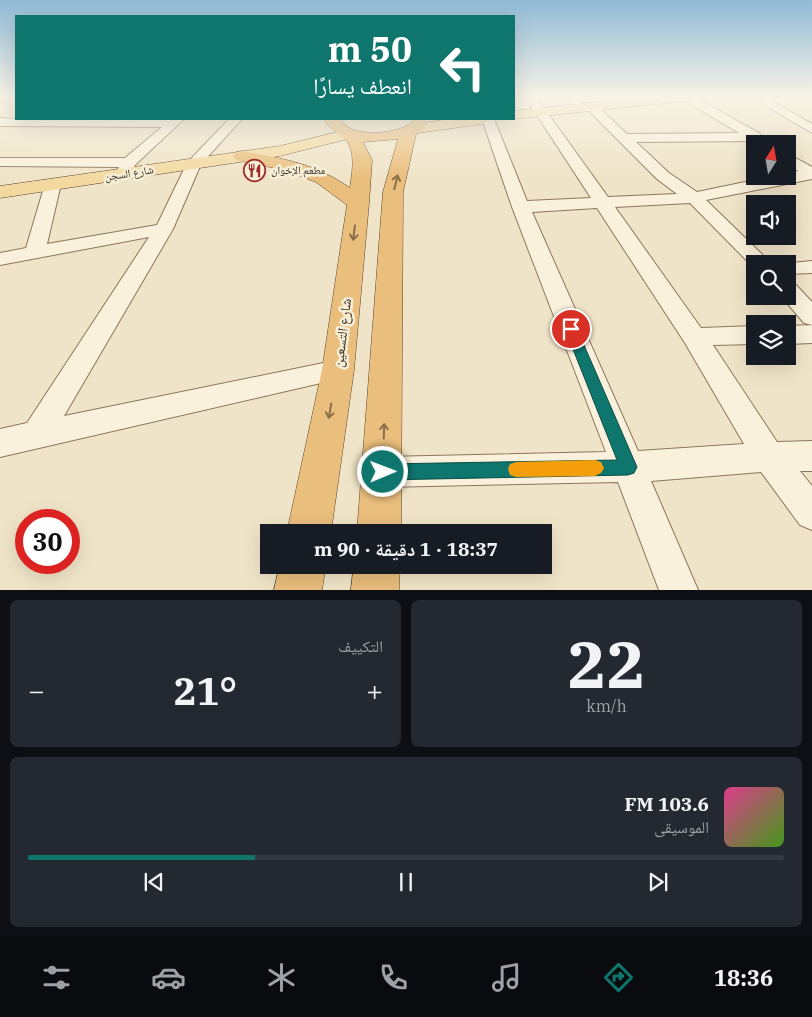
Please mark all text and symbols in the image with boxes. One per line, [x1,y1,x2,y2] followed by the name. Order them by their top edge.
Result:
[328,26,412,72] text: 50 m
[430,35,495,100] icon: left
[313,71,412,100] text: انعطف يسارًا
[746,135,796,185] north arrow
[746,135,796,365] map controls
[243,158,267,182] restaurant icon: مطعم الإخوان
[103,162,155,184] street label: شارع السجن
[271,163,325,178] place label: مطعم الإخوان
[392,174,401,190] one-way arrow
[746,195,796,245] button: sound
[349,224,359,240] one-way arrow
[746,255,796,305] button: search
[329,297,356,369] street label: شارع التسعين
[550,308,592,350] pin
[557,315,585,343] icon: arrive
[746,315,796,365] button: layers
[325,403,335,419] one-way arrow
[380,424,389,440] one-way arrow
[356,445,408,497] position arrow
[15,509,80,574] speed limit sign: 30
[314,537,498,561] text: 18:37 · 1 دقيقة · 90 m
[568,621,646,706] text: 22
[338,636,383,656] text: التكييف
[174,666,237,715] text: 21°
[28,672,45,709] text: −
[366,672,383,709] text: +
[586,696,627,716] text: km/h
[624,792,709,816] text: 103.6 FM
[654,817,709,837] text: الموسيقى
[140,868,168,896] icon: previous
[392,868,420,896] icon: pause
[644,868,672,896] icon: next
[39,960,74,995] icon: filters
[151,960,186,995] icon: car
[264,960,299,995] icon: climate
[376,960,411,995] icon: phone
[489,960,524,995] icon: music
[601,960,636,995] icon: directions
[714,963,773,992] text: 18:36

